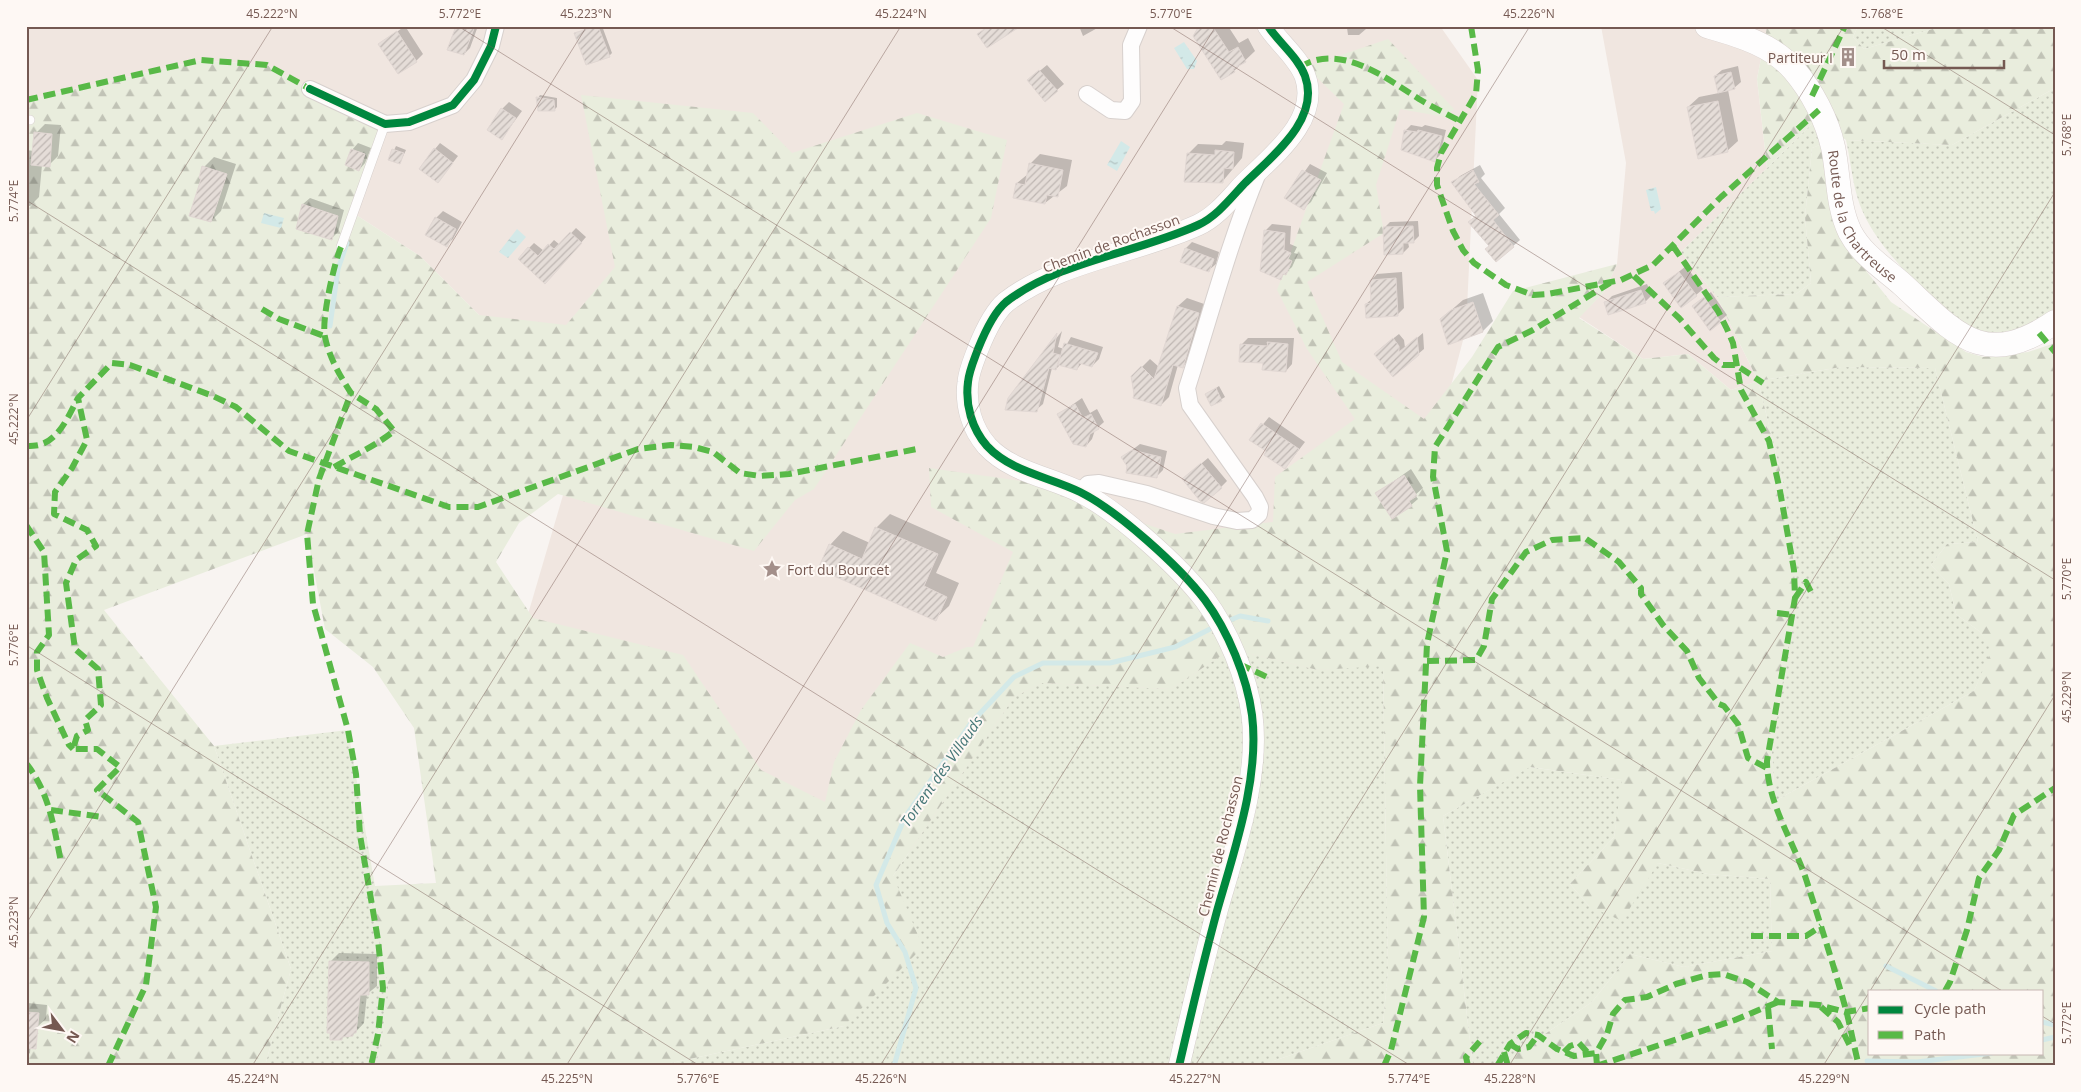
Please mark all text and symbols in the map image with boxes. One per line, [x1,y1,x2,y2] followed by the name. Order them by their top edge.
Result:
[246,5,298,22] text: 45.222°N
[439,5,481,22] text: 5.772°E
[560,5,612,22] text: 45.223°N
[875,5,927,22] text: 45.224°N
[1150,5,1192,22] text: 5.770°E
[1503,5,1555,22] text: 45.226°N
[1861,5,1903,22] text: 5.768°E
[1884,38,2004,70] scale bar
[1891,44,1926,64] text: 50 m
[1837,46,1859,68] building icon: Partiteur I
[1768,48,1833,67] place label: Partiteur I
[2058,114,2075,156] text: 5.768°E
[1824,148,1902,286] street label: Route de la Chartreuse
[5,180,22,222] text: 5.774°E
[1040,209,1182,277] street label: Chemin de Rochasson
[5,393,22,445] text: 45.222°N
[761,558,783,580] place icon: Fort du Bourcet
[2058,558,2075,600] text: 5.770°E
[787,560,889,579] place label: Fort du Bourcet
[5,624,22,666] text: 5.776°E
[2058,671,2075,723] text: 45.229°N
[895,711,987,830] water label: Torrent des Villauds
[1193,774,1247,918] street label: Chemin de Rochasson
[5,896,22,948] text: 45.223°N
[1868,990,2044,1054] legend
[1914,998,1986,1018] text: Cycle path
[2058,1002,2075,1044] text: 5.772°E
[38,1004,88,1054] north arrow
[1914,1024,1946,1044] text: Path
[62,1027,85,1047] text: N
[227,1070,279,1087] text: 45.224°N
[541,1070,593,1087] text: 45.225°N
[677,1070,719,1087] text: 5.776°E
[855,1070,907,1087] text: 45.226°N
[1169,1070,1221,1087] text: 45.227°N
[1388,1070,1430,1087] text: 5.774°E
[1484,1070,1536,1087] text: 45.228°N
[1798,1070,1850,1087] text: 45.229°N

